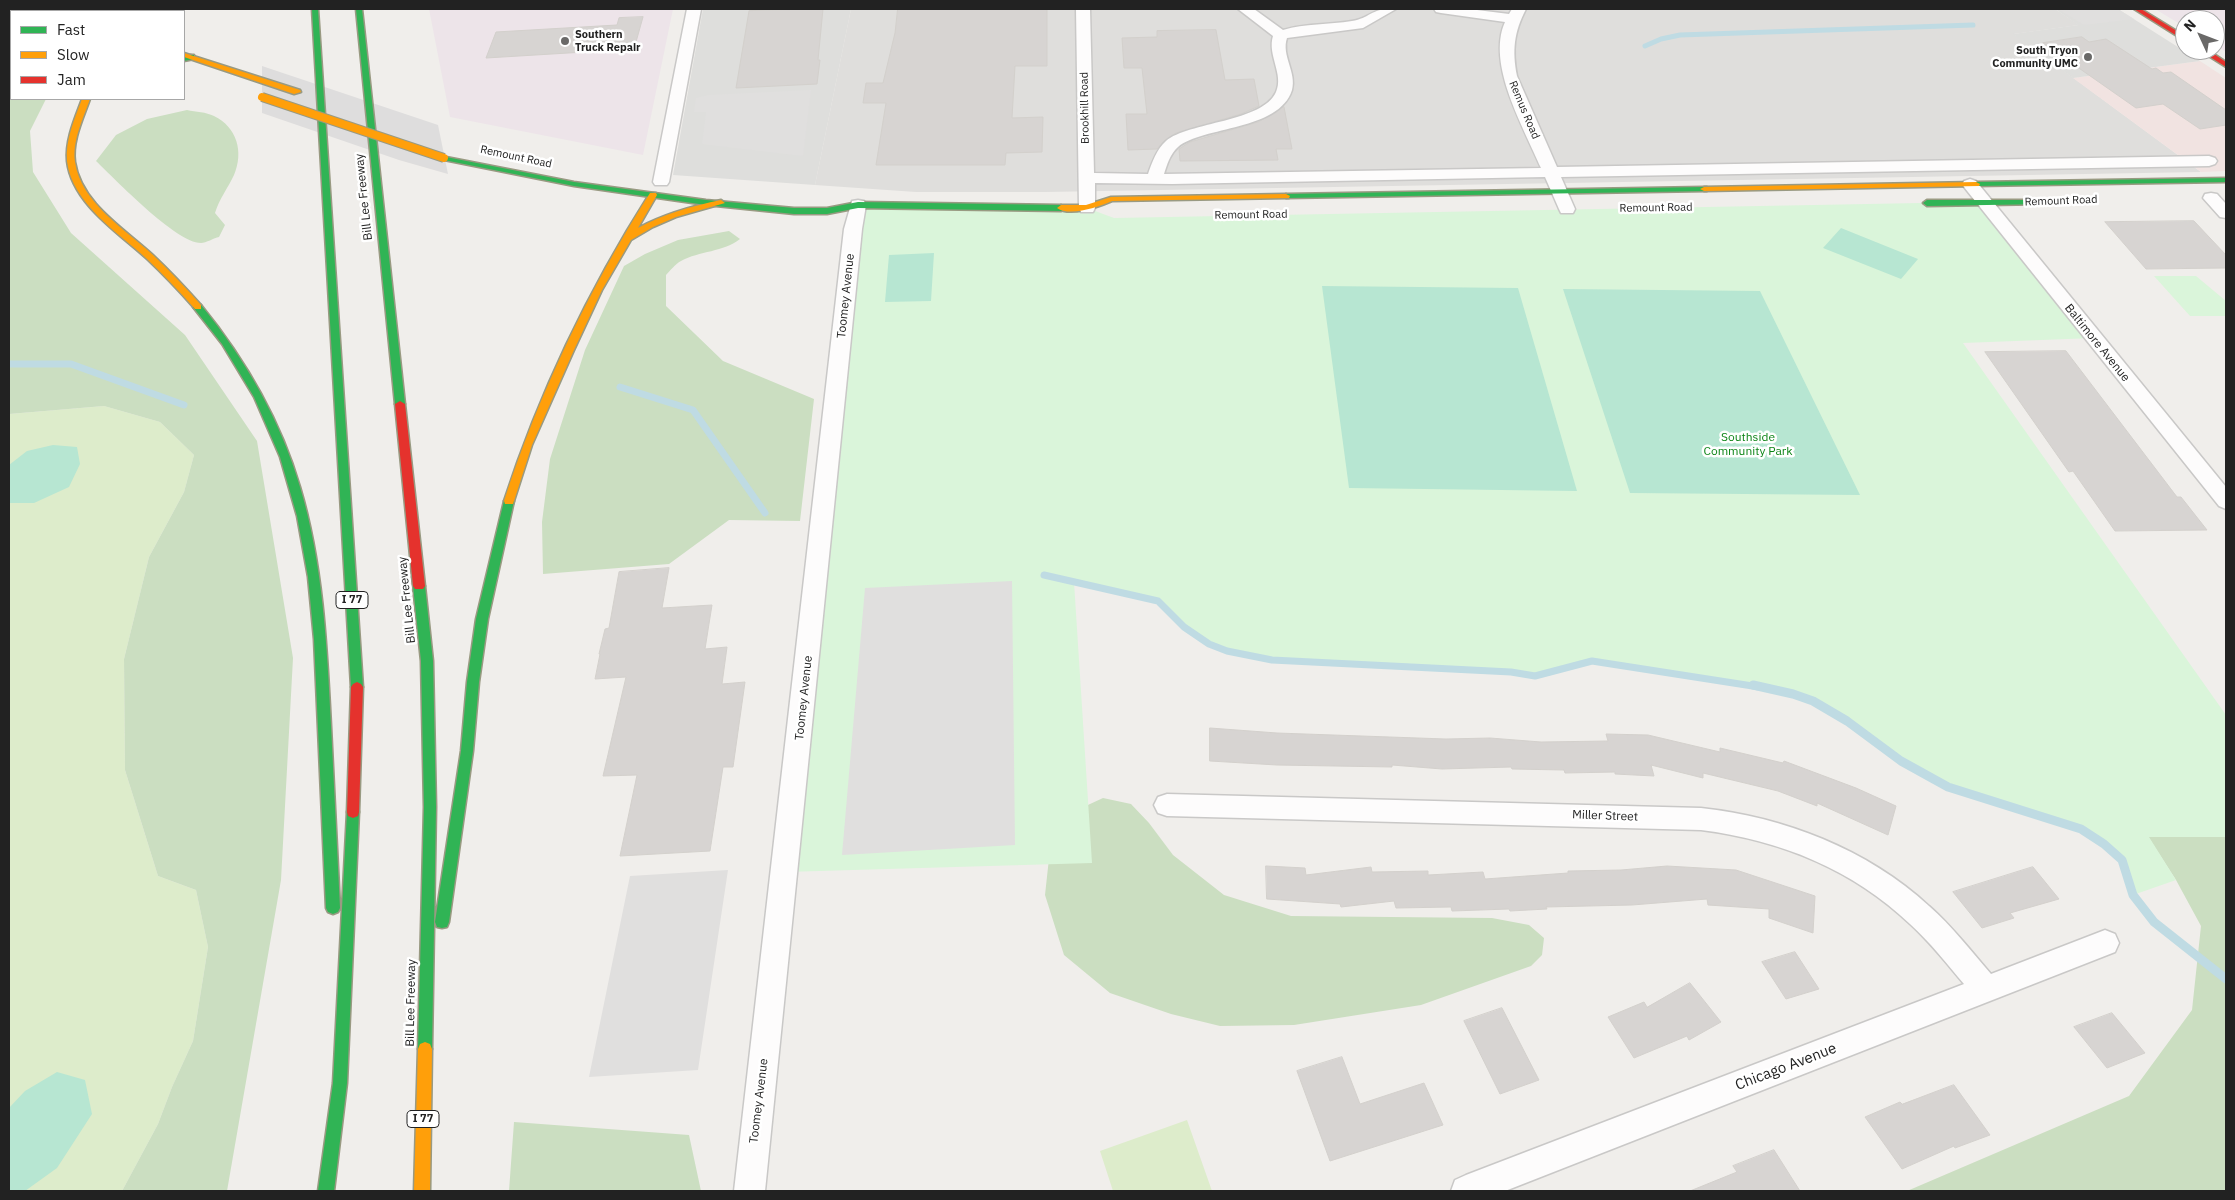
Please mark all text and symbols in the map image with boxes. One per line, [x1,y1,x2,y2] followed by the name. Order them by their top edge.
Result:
[10,10,185,100] legend
[2175,10,2225,60] north arrow
[2180,16,2200,35] text: N
[57,20,85,39] text: Fast
[575,28,641,54] place label: Southern Truck Repair
[559,35,571,47] marker: Southern Truck Repair
[1992,44,2078,70] place label: South Tryon Community UMC
[57,45,90,64] text: Slow
[2082,51,2094,63] marker: South Tryon Community UMC
[57,70,86,89] text: Jam
[1078,72,1092,144] street label: Brookhill Road
[1506,79,1542,141] street label: Remus Road
[479,143,553,171] street label: Remount Road
[352,153,376,241] street label: Bill Lee Freeway
[2024,193,2098,209] street label: Remount Road
[1619,201,1693,215] street label: Remount Road
[1214,208,1288,222] street label: Remount Road
[834,253,858,339] street label: Toomey Avenue
[2061,301,2133,385] street label: Baltimore Avenue
[1703,431,1793,459] park label: Southside Community Park
[395,556,419,644] street label: Bill Lee Freeway
[336,592,368,608] road number: I 77
[792,655,816,741] street label: Toomey Avenue
[1572,808,1638,824] street label: Miller Street
[403,959,419,1047] street label: Bill Lee Freeway
[1733,1039,1839,1095] street label: Chicago Avenue
[747,1058,771,1144] street label: Toomey Avenue
[407,1110,439,1128] road number: I 77

